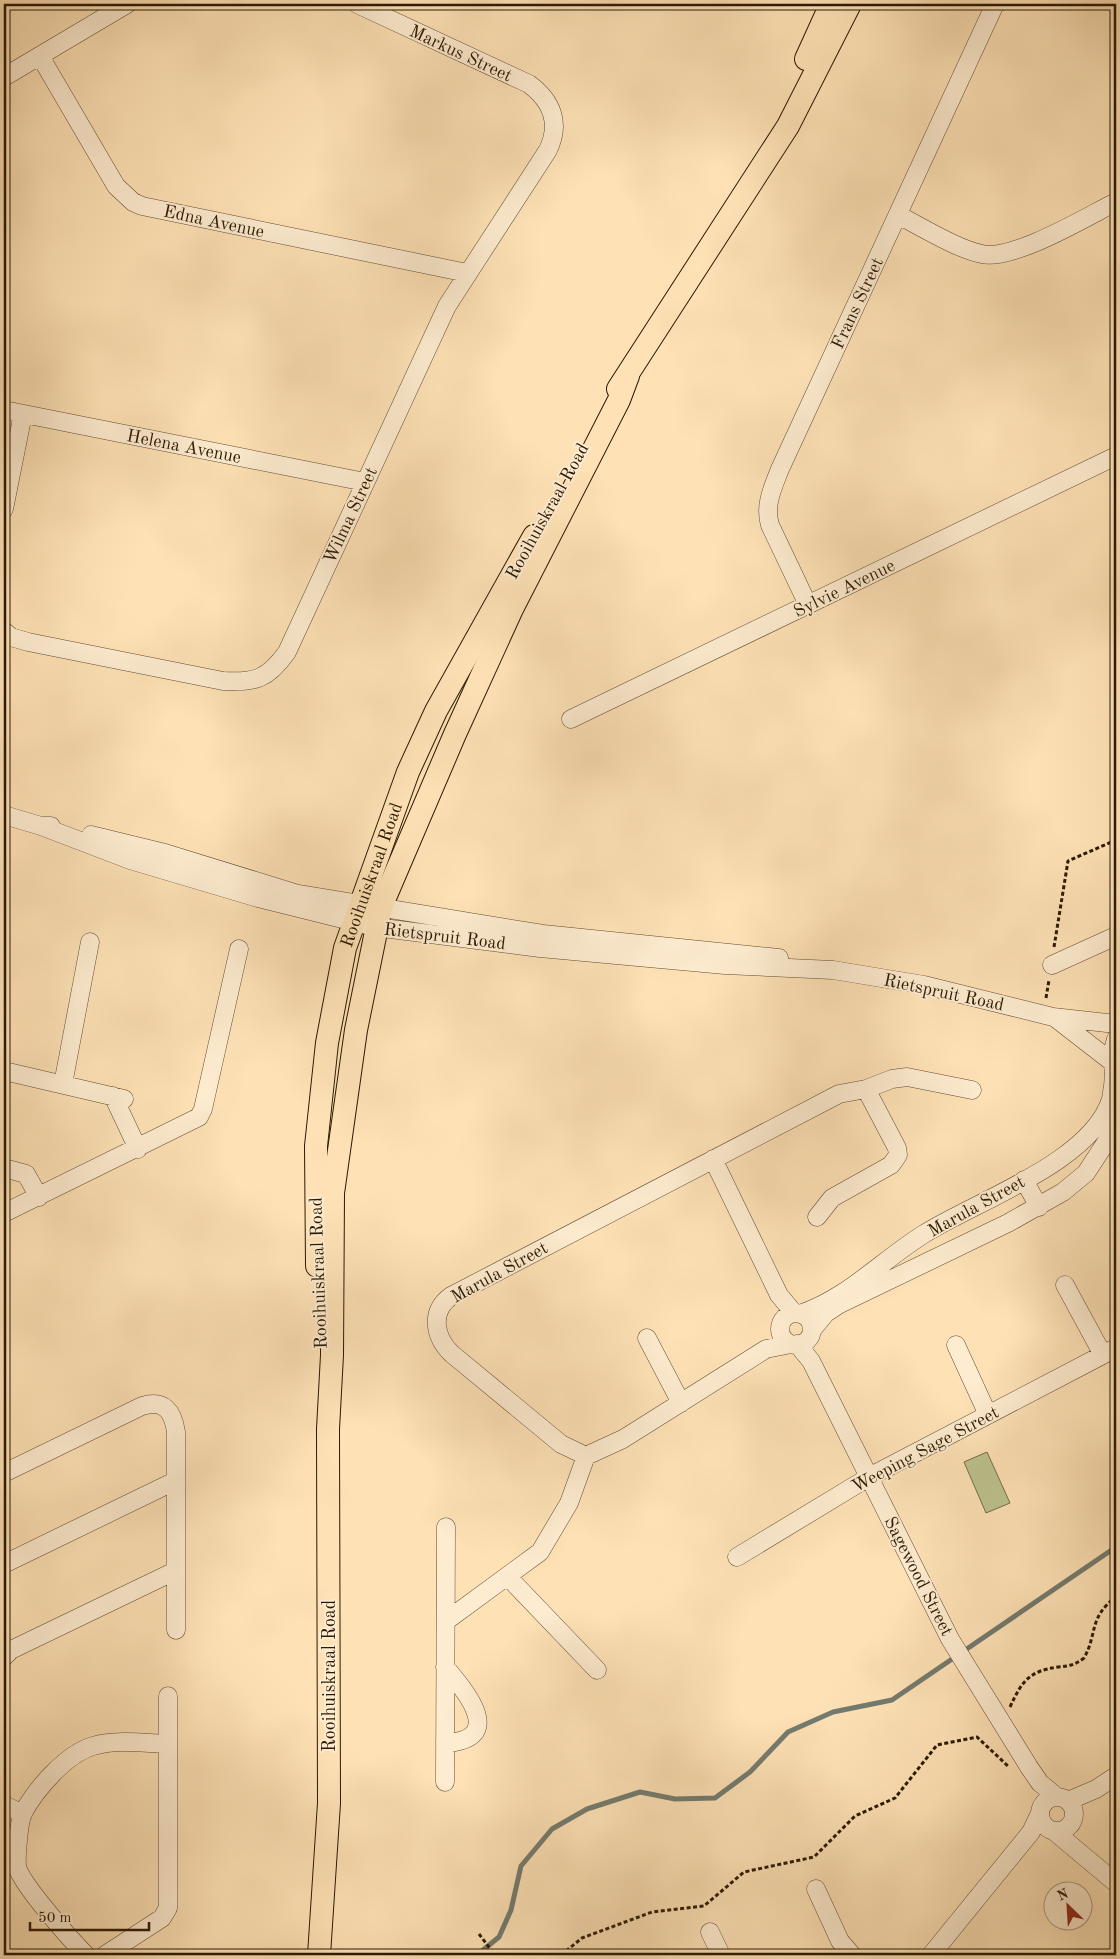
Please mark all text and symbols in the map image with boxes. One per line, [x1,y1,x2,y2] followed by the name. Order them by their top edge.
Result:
[407,22,515,85] street label: Markus Street
[162,203,266,241] street label: Edna Avenue
[829,255,887,352] street label: Frans Street
[125,427,243,467] street label: Helena Avenue
[503,441,593,582] street label: Rooihuiskraal Road
[321,464,381,566] street label: Wilma Street
[791,557,898,621] street label: Sylvie Avenue
[338,800,406,950] street label: Rooihuiskraal Road
[383,921,507,953] street label: Rietspruit Road
[882,971,1006,1015] street label: Rietspruit Road
[925,1173,1028,1241] street label: Marula Street
[307,1197,331,1349] street label: Rooihuiskraal Road
[448,1239,551,1307] street label: Marula Street
[849,1404,1002,1496] street label: Weeping Sage Street
[880,1514,956,1639] street label: Sagewood Street
[321,1600,339,1752] street label: Rooihuiskraal Road
[1042,1882,1092,1932] north arrow
[1055,1886,1071,1904] text: N
[30,1899,149,1931] scale bar
[38,1911,72,1926] text: 50 m

